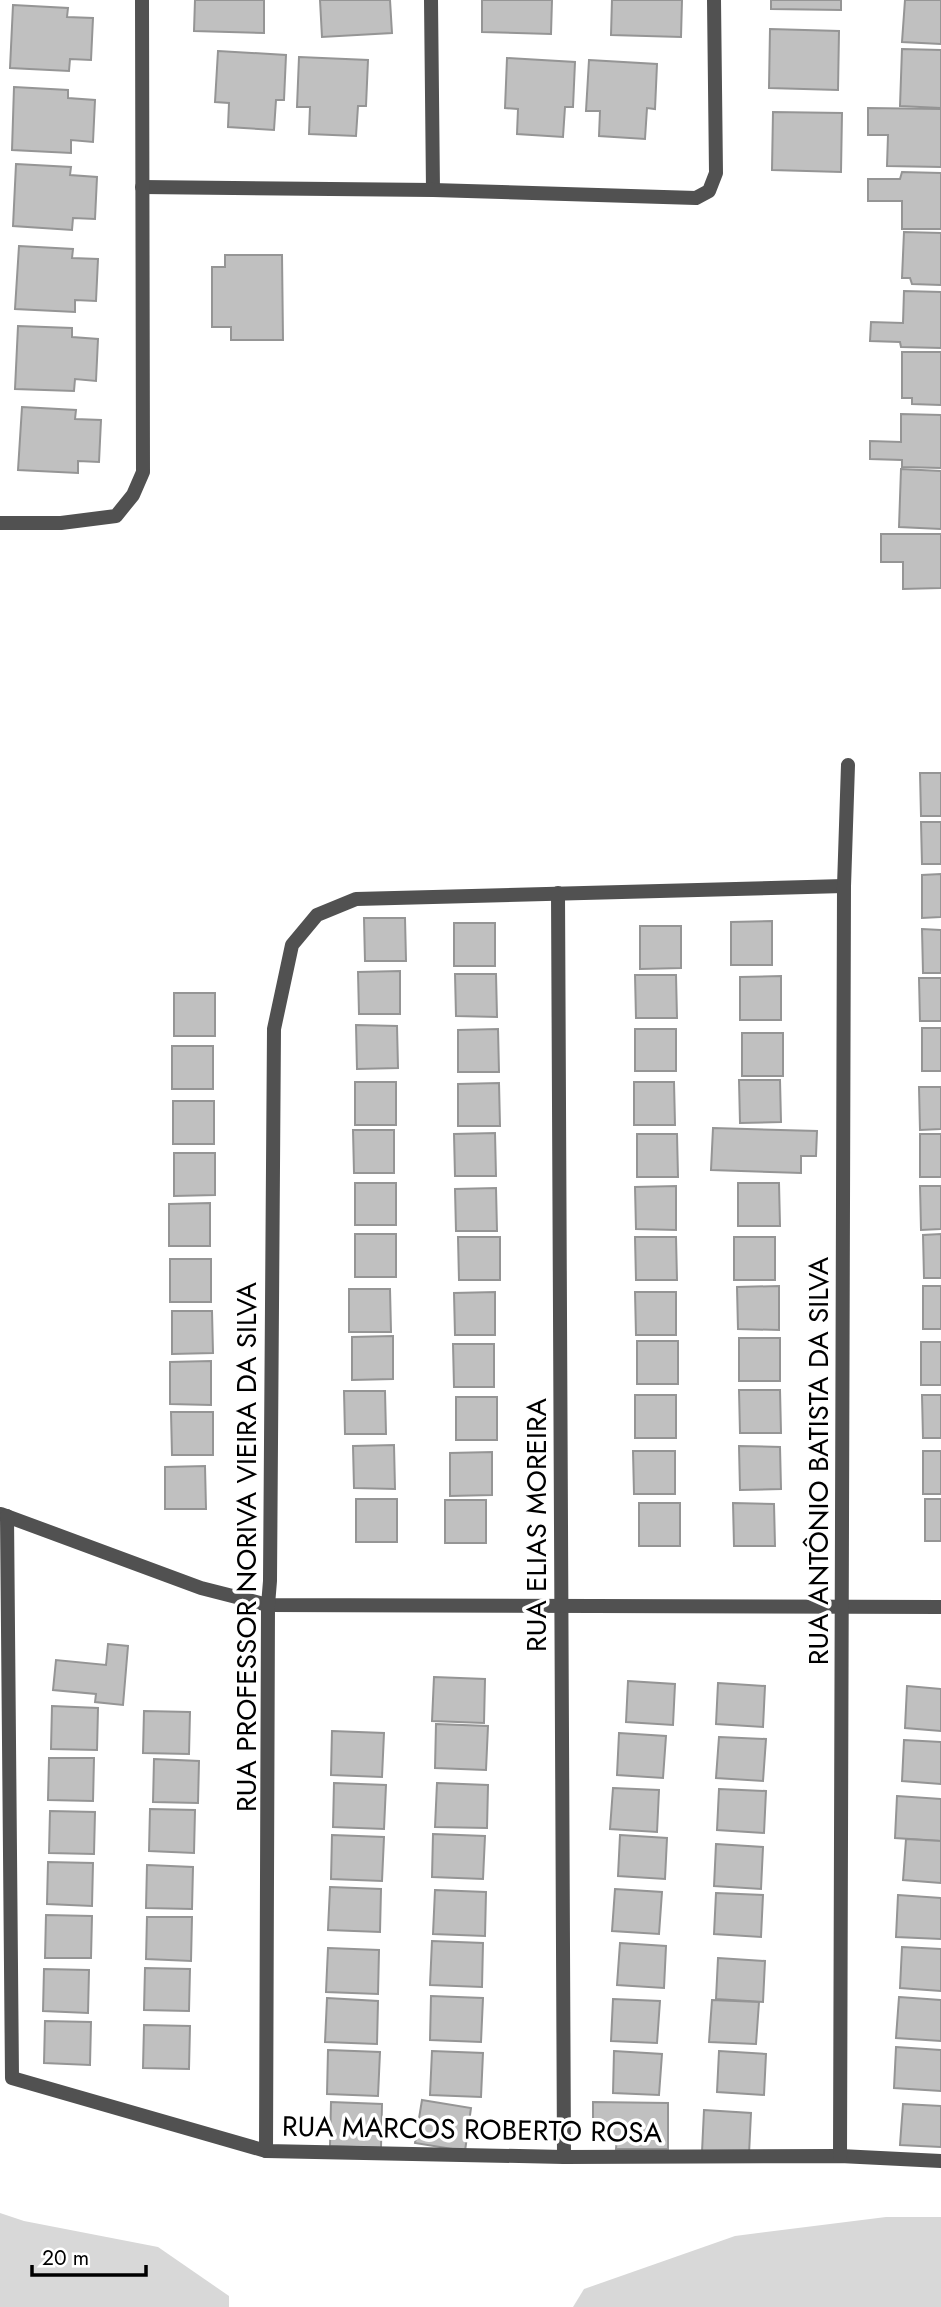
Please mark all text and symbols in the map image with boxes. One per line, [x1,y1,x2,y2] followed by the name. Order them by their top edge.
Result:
[798,1256,839,1665] street label: RUA ANTÔNIO BATISTA DA SILVA
[226,1282,267,1812] street label: RUA PROFESSOR NORIVA VIEIRA DA SILVA
[516,1397,557,1652] street label: RUA ELIAS MOREIRA
[282,2106,663,2153] street label: RUA MARCOS ROBERTO ROSA
[32,2234,145,2278] scale bar
[42,2243,89,2273] text: 20 m

